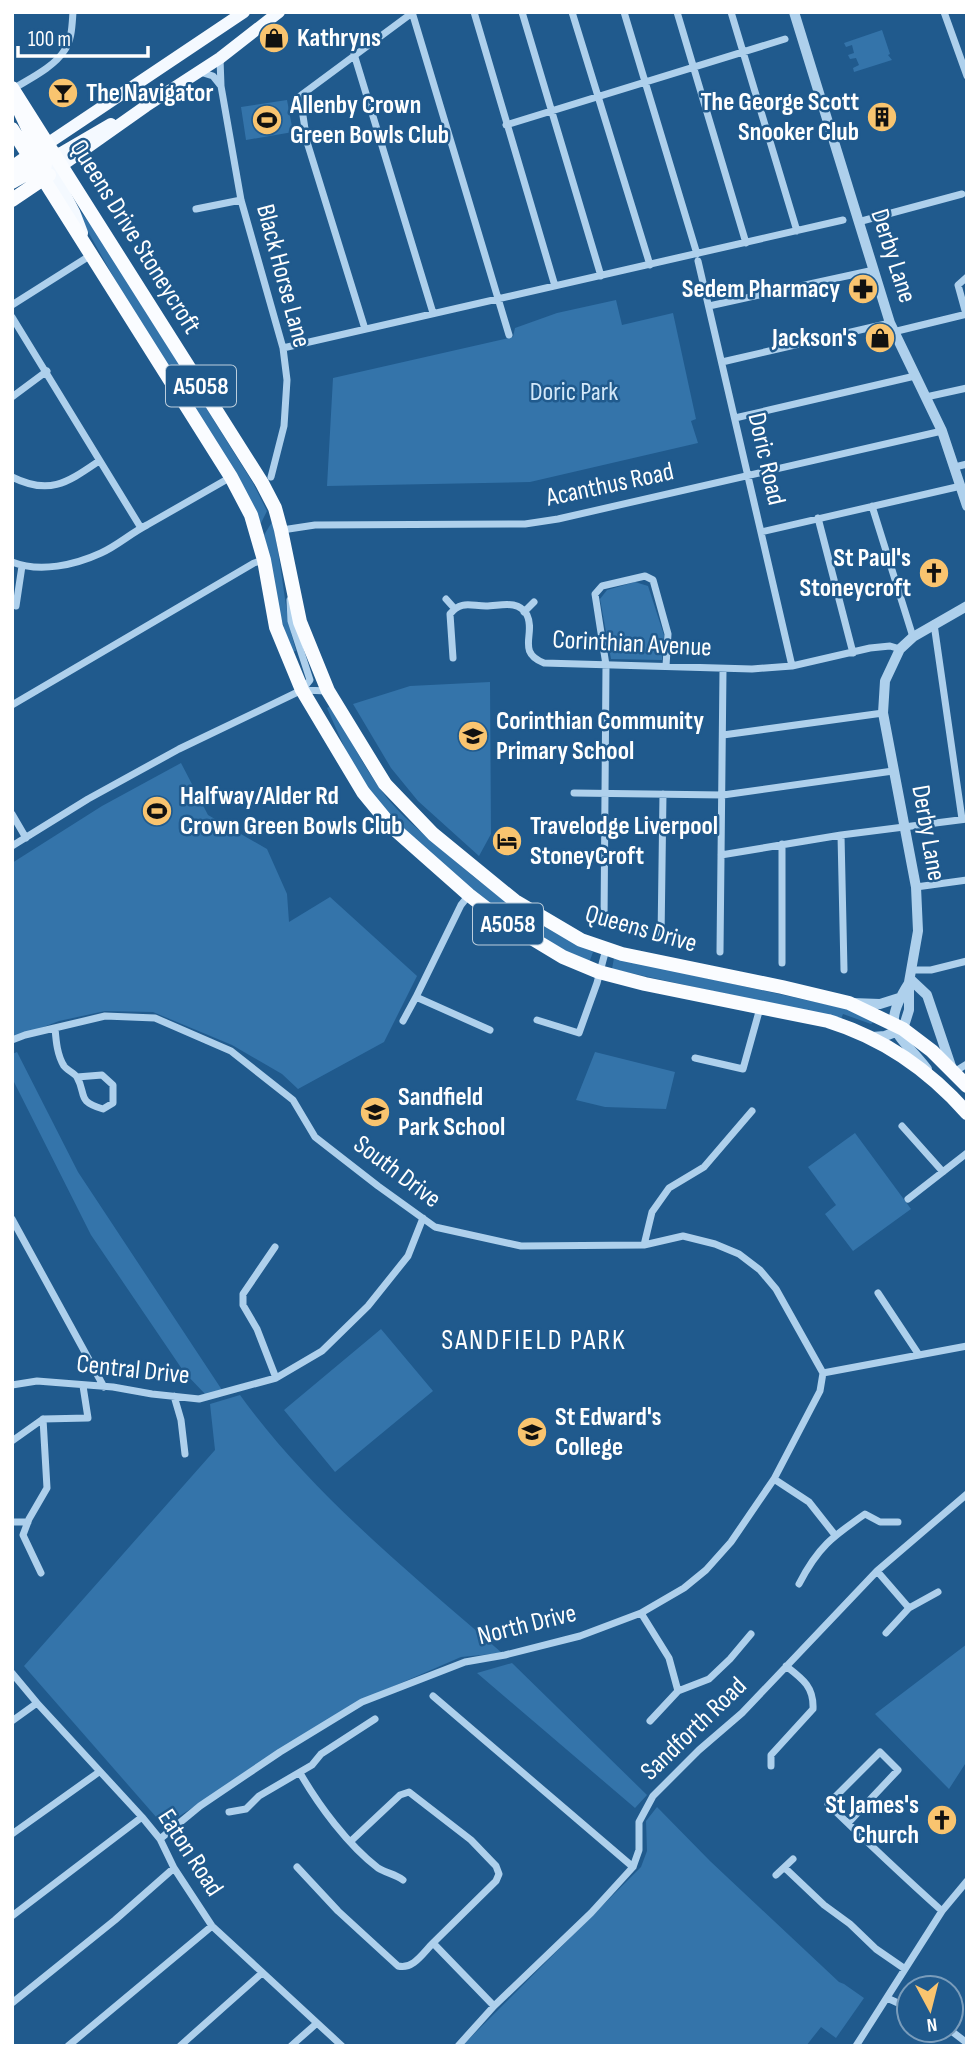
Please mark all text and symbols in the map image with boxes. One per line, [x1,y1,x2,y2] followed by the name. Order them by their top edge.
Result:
[18,14,147,58] scale bar
[257,21,291,55] shop icon: Kathryns
[297,23,381,54] place label: Kathryns
[28,27,71,52] text: 100 m
[46,76,80,110] bar icon: The Navigator
[86,78,213,109] place label: The Navigator
[700,87,859,148] place label: The George Scott Snooker Club
[289,90,449,151] place label: Allenby Crown Green Bowls Club
[865,100,899,134] building icon: The George Scott Snooker Club
[250,103,284,137] sports icon: Allenby Crown Green Bowls Club
[63,134,207,340] street label: Queens Drive Stoneycroft
[249,201,317,351] street label: Black Horse Lane
[863,205,923,307] street label: Derby Lane
[846,272,880,306] pharmacy icon: Sedem Pharmacy
[682,274,840,305] place label: Sedem Pharmacy
[863,321,897,355] shop icon: Jackson's
[771,323,857,354] place label: Jackson's
[166,366,236,407] road number: A5058
[530,377,618,408] park label: Doric Park
[740,410,792,508] street label: Doric Road
[542,456,677,514] street label: Acanthus Road
[800,543,911,604] place label: St Paul's Stoneycroft
[917,556,951,590] church icon: St Paul's Stoneycroft
[552,624,712,664] street label: Corinthian Avenue
[496,706,704,767] place label: Corinthian Community Primary School
[456,719,490,753] school or university icon: Corinthian Community Primary School
[180,781,403,842] place label: Halfway/Alder Rd Crown Green Bowls Club
[904,783,952,883] street label: Derby Lane
[140,794,174,828] sports icon: Halfway/Alder Rd Crown Green Bowls Club
[530,811,718,872] place label: Travelodge Liverpool StoneyCroft
[490,824,524,858] hotel icon: Travelodge Liverpool StoneyCroft
[582,898,700,960] street label: Queens Drive
[473,904,543,944] road number: A5058
[398,1082,505,1143] place label: Sandfield Park School
[358,1095,392,1129] school or university icon: Sandfield Park School
[347,1129,447,1215] street label: South Drive
[441,1324,627,1357] district label: SANDFIELD PARK
[75,1349,191,1391] street label: Central Drive
[555,1402,662,1463] place label: St Edward's College
[515,1415,549,1449] school or university icon: St Edward's College
[475,1598,579,1652] street label: North Drive
[635,1671,753,1787] street label: Sandforth Road
[825,1790,919,1851] place label: St James's Church
[925,1803,959,1837] church icon: St James's Church
[150,1804,230,1902] street label: Eaton Road
[895,1974,965,2044] north arrow
[925,2012,938,2036] text: N

